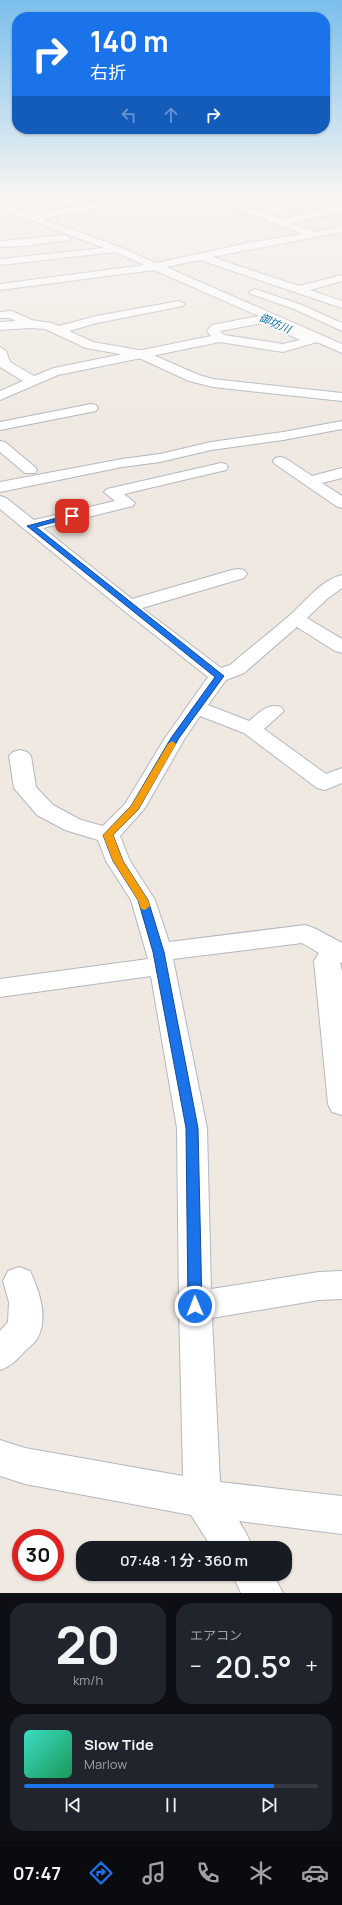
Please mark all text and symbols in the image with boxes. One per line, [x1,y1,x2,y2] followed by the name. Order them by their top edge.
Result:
[90,22,169,60] text: 140 m
[24,28,76,80] icon: right
[90,60,126,84] text: 右折
[118,104,140,126] icon: left
[160,104,182,126] icon: ahead
[202,104,224,126] icon: right
[257,309,294,337] water label: 御坊川
[55,499,89,533] pin
[61,505,83,527] icon: arrive
[174,1285,216,1327] position arrow
[12,1529,64,1581] speed limit sign: 30
[120,1550,248,1571] text: 07:48 · 1 分 · 360 m
[55,1609,121,1680] text: 20
[190,1626,242,1644] text: エアコン
[215,1646,292,1687] text: 20.5°
[190,1651,202,1681] text: −
[305,1651,318,1681] text: +
[73,1671,103,1689] text: km/h
[84,1734,154,1755] text: Slow Tide
[84,1755,127,1773] text: Marlow
[62,1794,84,1816] icon: previous
[160,1794,182,1816] icon: pause
[258,1794,280,1816] icon: next
[87,1859,115,1887] icon: directions
[140,1859,168,1887] icon: music
[194,1859,222,1887] icon: phone
[247,1859,275,1887] icon: climate
[301,1859,329,1887] icon: car
[13,1861,61,1885] text: 07:47

